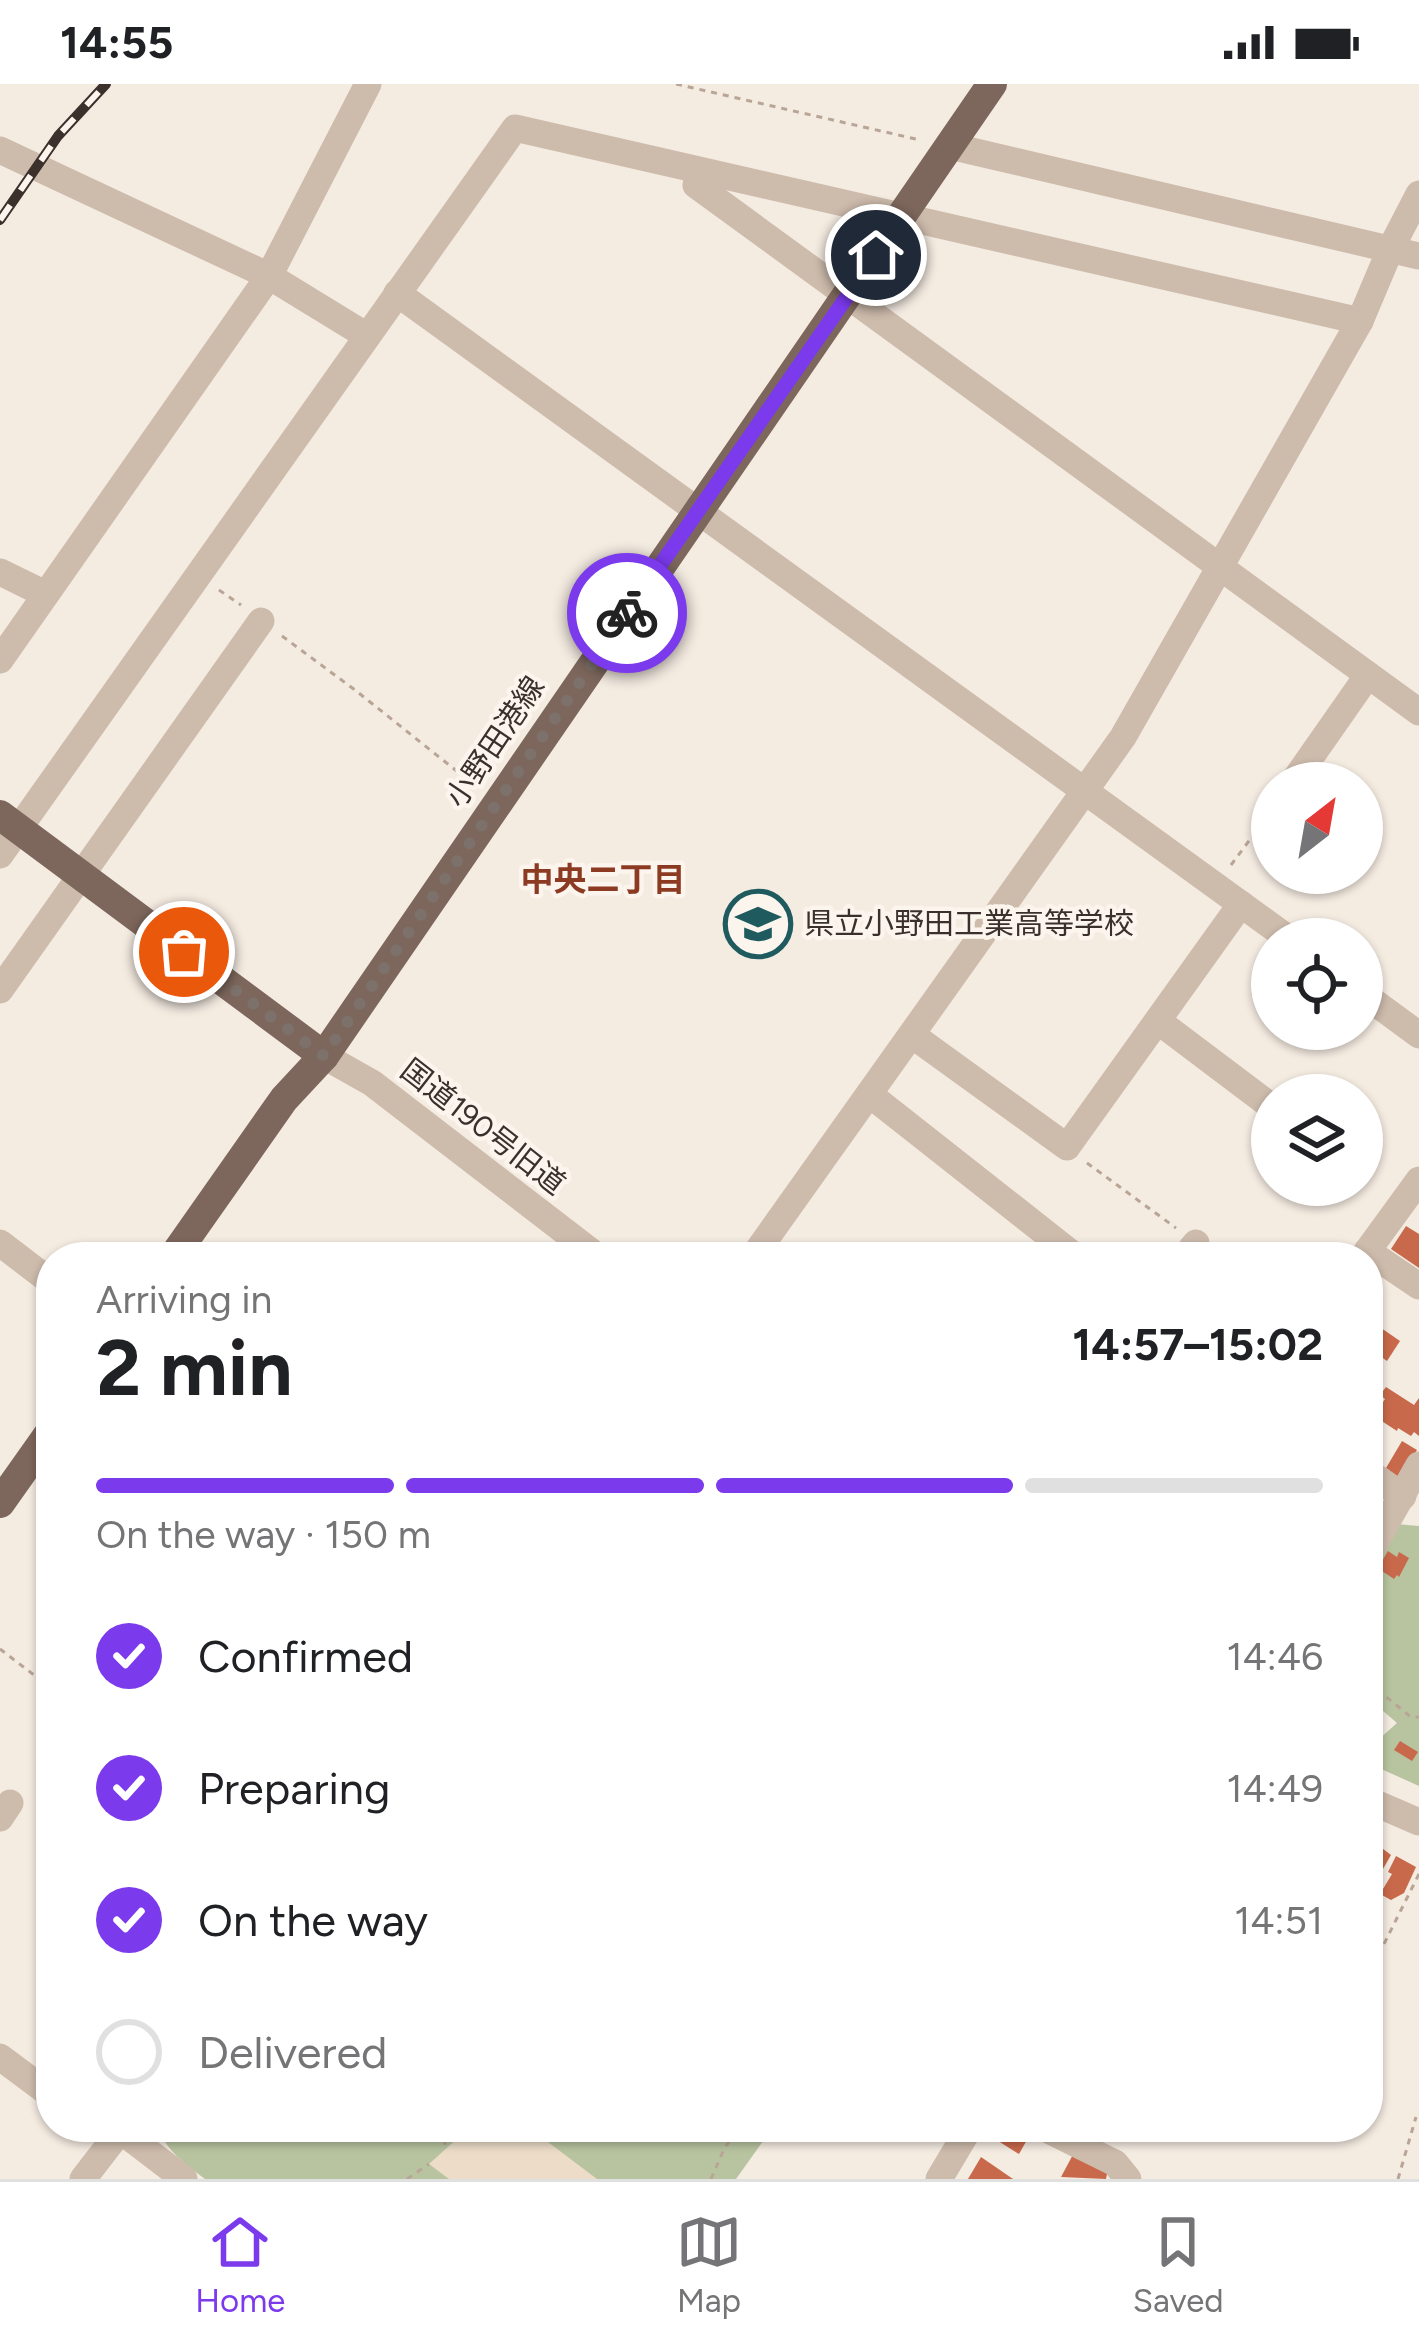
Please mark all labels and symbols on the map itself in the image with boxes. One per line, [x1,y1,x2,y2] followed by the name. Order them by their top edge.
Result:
[825,204,927,306] pin
[567,553,687,673] courier
[437,669,552,814] street label: 小野田港線
[1251,762,1383,894] north arrow
[521,860,686,899] district label: 中央二丁目
[723,889,793,959] school or university icon: 県立小野田工業高等学校
[133,901,235,1003] pin
[804,905,1134,942] place label: 県立小野田工業高等学校
[394,1051,573,1202] street label: 国道190号旧道

